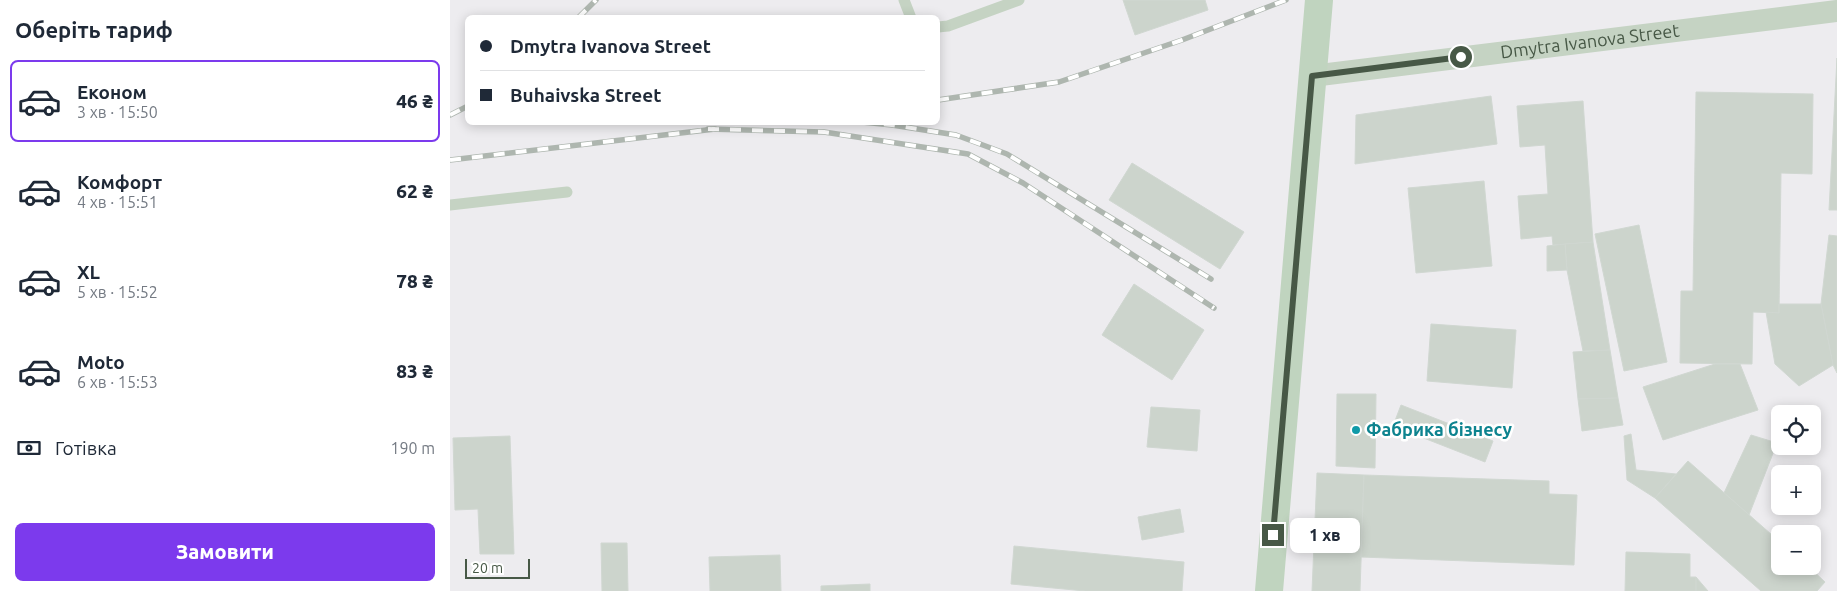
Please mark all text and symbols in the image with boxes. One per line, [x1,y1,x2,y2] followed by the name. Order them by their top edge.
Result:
[15,17,173,42] text: Оберіть тариф
[1499,20,1680,62] street label: Dmytra Ivanova Street
[510,35,711,57] text: Dmytra Ivanova Street
[1450,46,1472,68] route start
[17,79,62,124] icon: car
[77,81,147,103] text: Економ
[510,84,661,106] text: Buhaivska Street
[396,90,433,112] text: 46 ₴
[77,103,158,121] text: 3 хв · 15:50
[17,169,62,214] icon: car
[77,171,162,193] text: Комфорт
[396,180,433,202] text: 62 ₴
[77,193,158,211] text: 4 хв · 15:51
[17,259,62,304] icon: car
[77,261,100,283] text: XL
[396,270,433,292] text: 78 ₴
[77,283,158,301] text: 5 хв · 15:52
[17,349,62,394] icon: car
[77,351,125,373] text: Moto
[396,360,433,382] text: 83 ₴
[77,373,158,391] text: 6 хв · 15:53
[1771,405,1821,575] map controls
[1771,405,1821,455] button: locate
[1366,419,1513,439] place label: Фабрика бізнесу
[1350,424,1362,436] marker: Фабрика бізнесу
[15,434,43,462] icon: cash
[55,437,117,459] text: Готівка
[390,439,435,457] text: 190 m
[1771,465,1821,515] button: +
[1290,518,1360,552] callout: 1 хв
[15,523,435,581] button: Замовити
[1262,524,1284,546] route end
[1771,525,1821,575] button: −
[1309,526,1341,544] text: 1 хв
[465,556,530,579] scale bar
[472,560,503,576] text: 20 m

